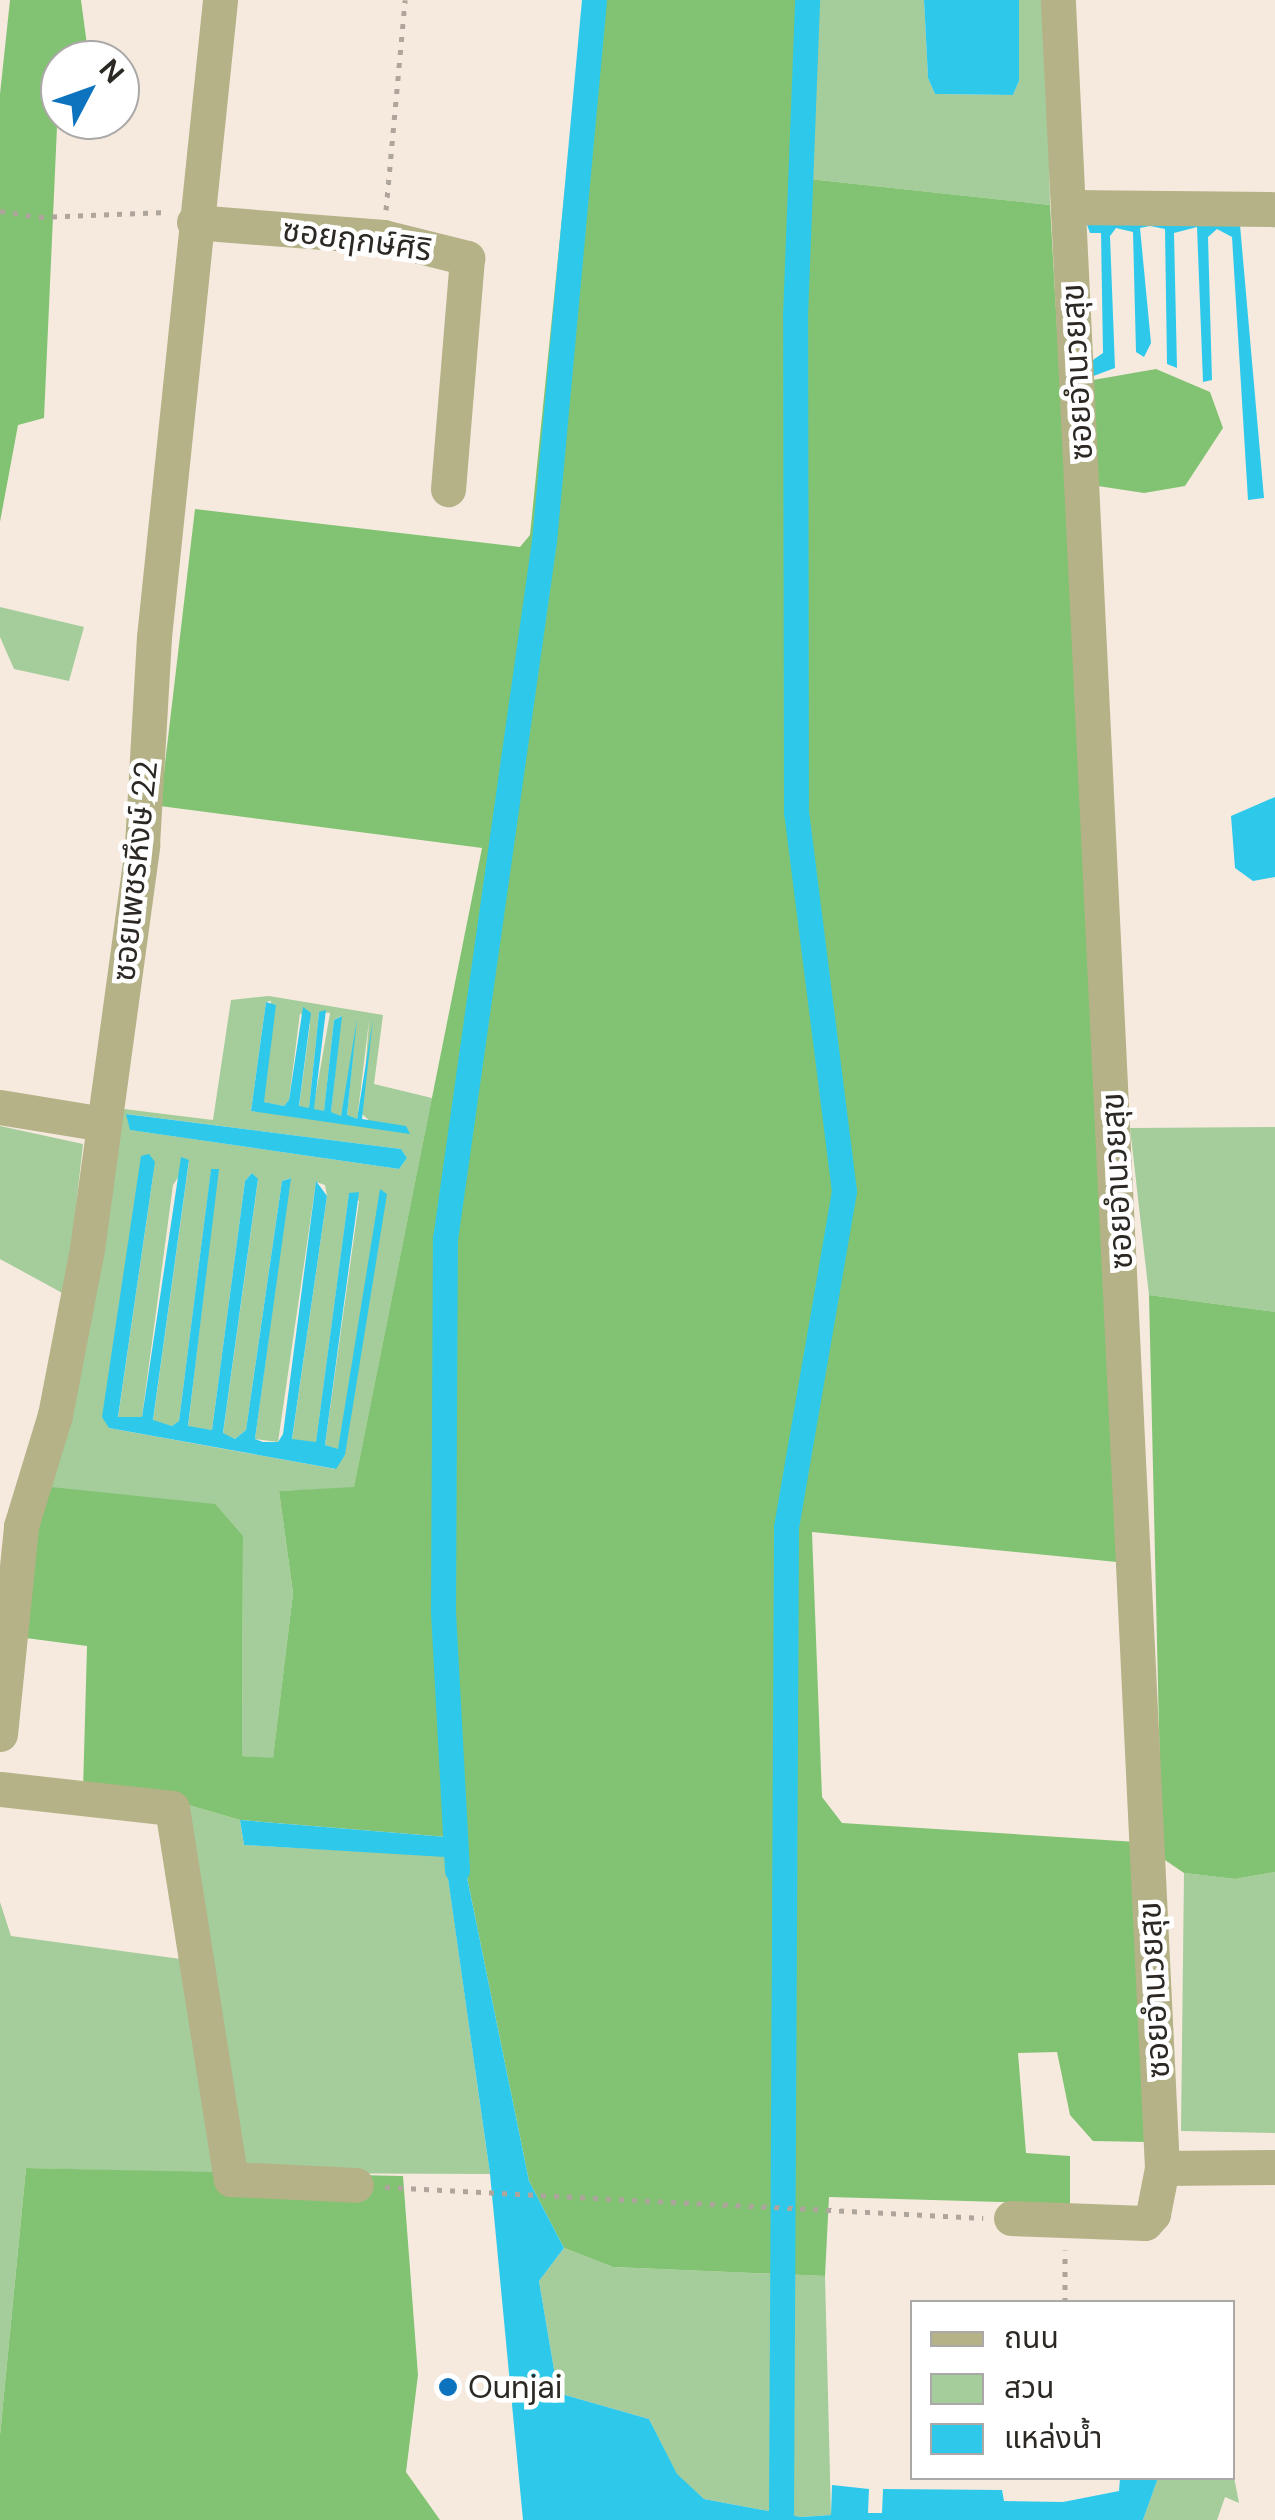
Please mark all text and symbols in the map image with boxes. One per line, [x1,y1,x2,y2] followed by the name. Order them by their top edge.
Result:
[40,40,140,140] north arrow
[91,51,132,91] text: N
[280,211,434,269] street label: ซอยฤกษ์ศิริ
[1053,283,1101,461] street label: ซอยอำนวยสุข
[104,759,166,983] street label: ซอยเพชรหึงษ์ 22
[1093,1092,1141,1270] street label: ซอยอำนวยสุข
[1130,1901,1178,2079] street label: ซอยอำนวยสุข
[910,2300,1235,2480] legend
[1004,2318,1059,2357] text: ถนน
[468,2368,562,2406] place label: Ounjai
[1004,2368,1054,2407] text: สวน
[437,2376,459,2398] marker: Ounjai
[1004,2418,1102,2457] text: แหล่งน้ำ

